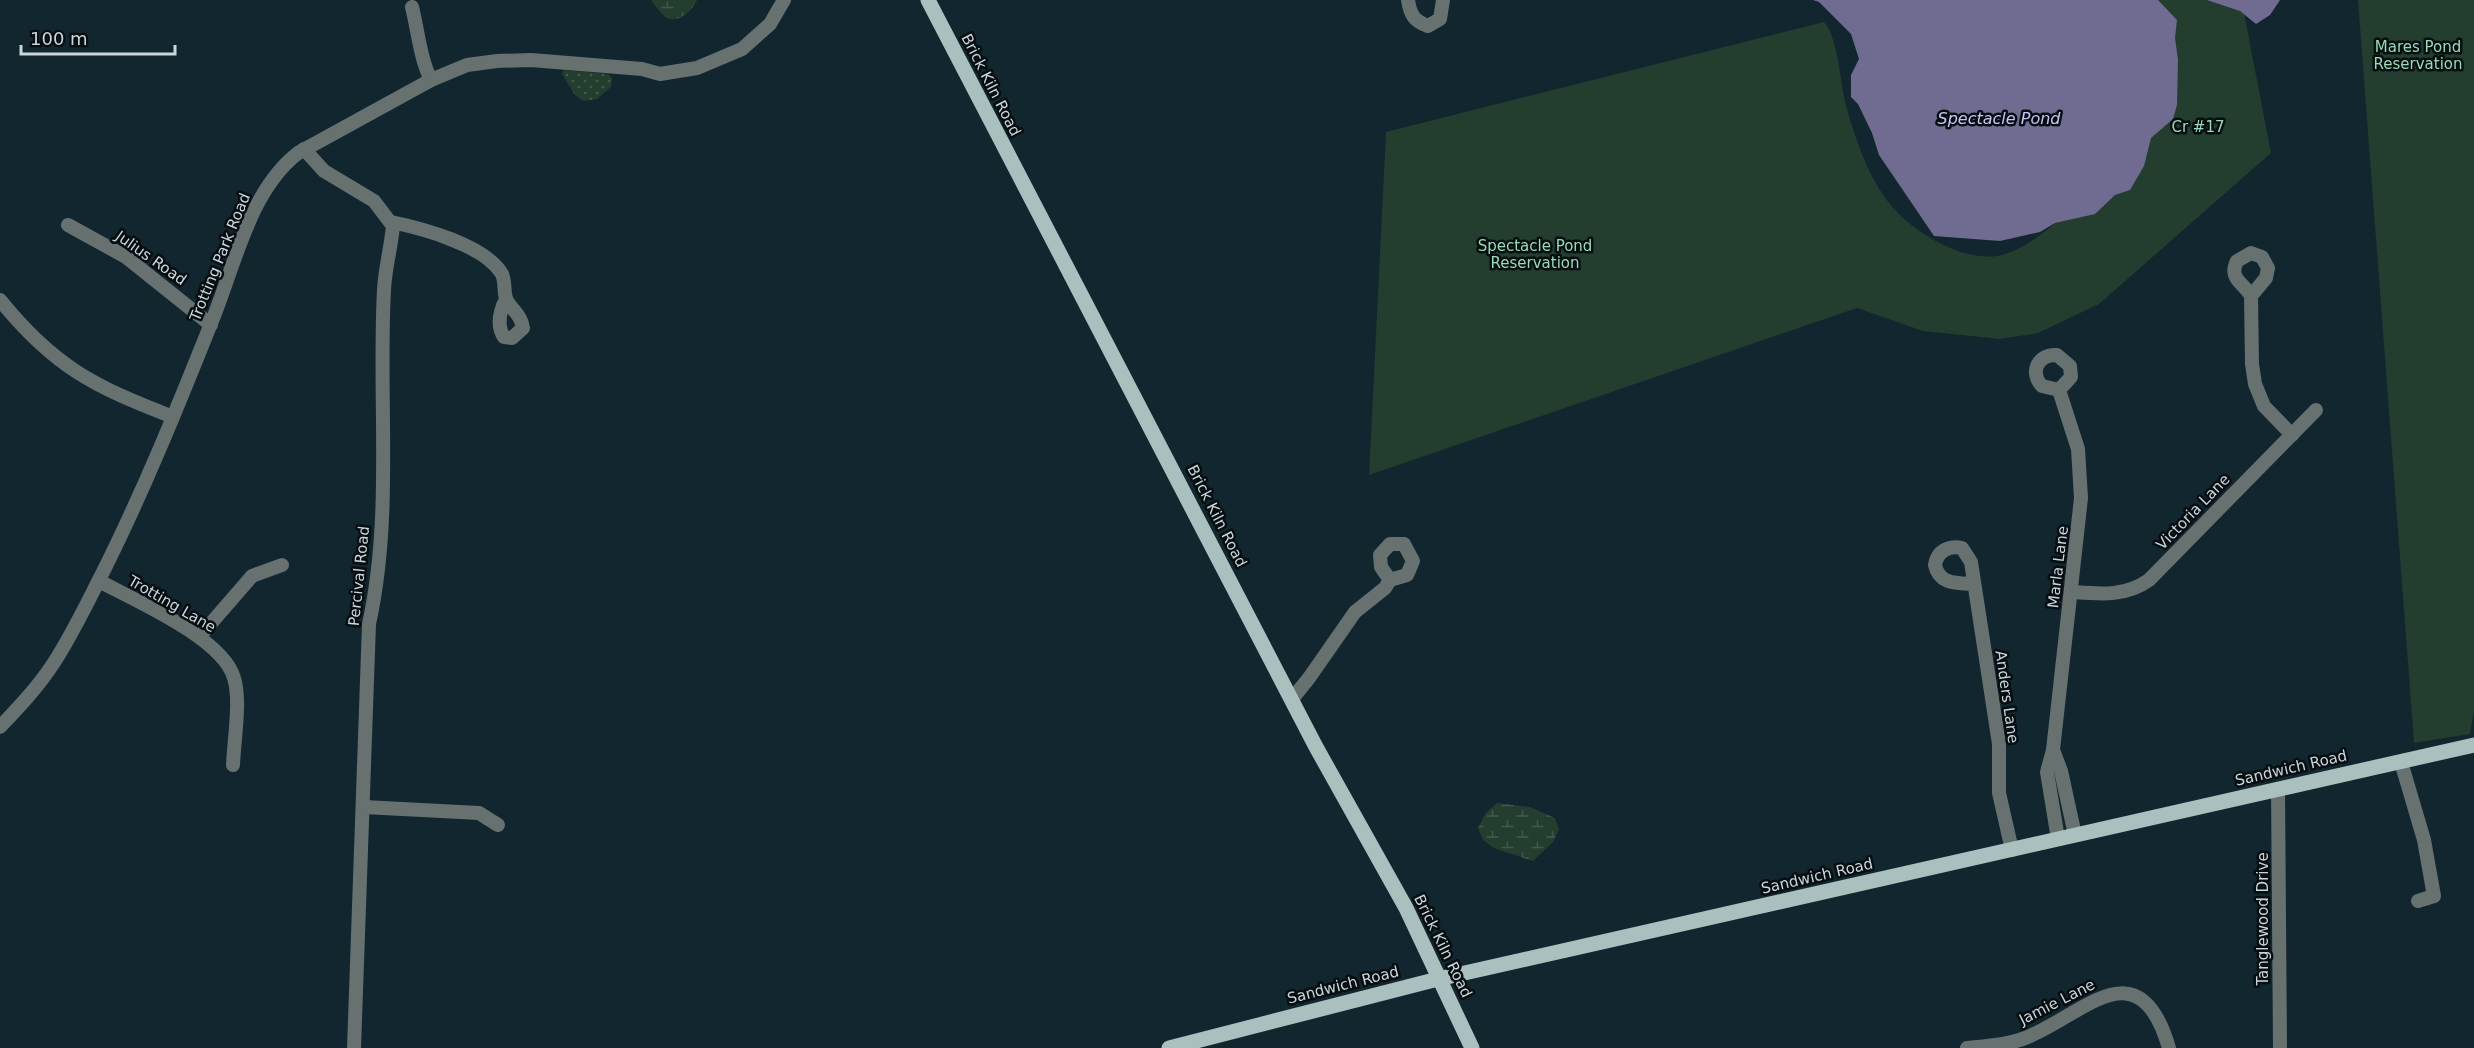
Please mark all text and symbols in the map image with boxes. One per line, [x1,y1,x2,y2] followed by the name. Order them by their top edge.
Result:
[21,18,176,56] scale bar
[30,28,88,49] text: 100 m
[957,31,1025,139] street label: Brick Kiln Road
[2374,38,2463,73] park label: Mares Pond Reservation
[1938,109,2061,128] water label: Spectacle Pond
[2171,118,2225,136] park label: Cr #17
[186,190,254,325] street label: Trotting Park Road
[111,227,190,289] street label: Julius Road
[1478,237,1592,272] park label: Spectacle Pond Reservation
[1183,462,1251,570] street label: Brick Kiln Road
[2152,471,2234,553] street label: Victoria Lane
[345,525,373,627] street label: Percival Road
[2044,525,2072,609] street label: Marla Lane
[124,571,219,636] street label: Trotting Lane
[1992,649,2022,745] street label: Anders Lane
[2233,746,2349,790] street label: Sandwich Road
[2254,852,2272,987] street label: Tanglewood Drive
[1759,854,1875,898] street label: Sandwich Road
[1410,892,1476,1000] street label: Brick Kiln Road
[1285,962,1401,1008] street label: Sandwich Road
[2015,975,2098,1029] street label: Jamie Lane

